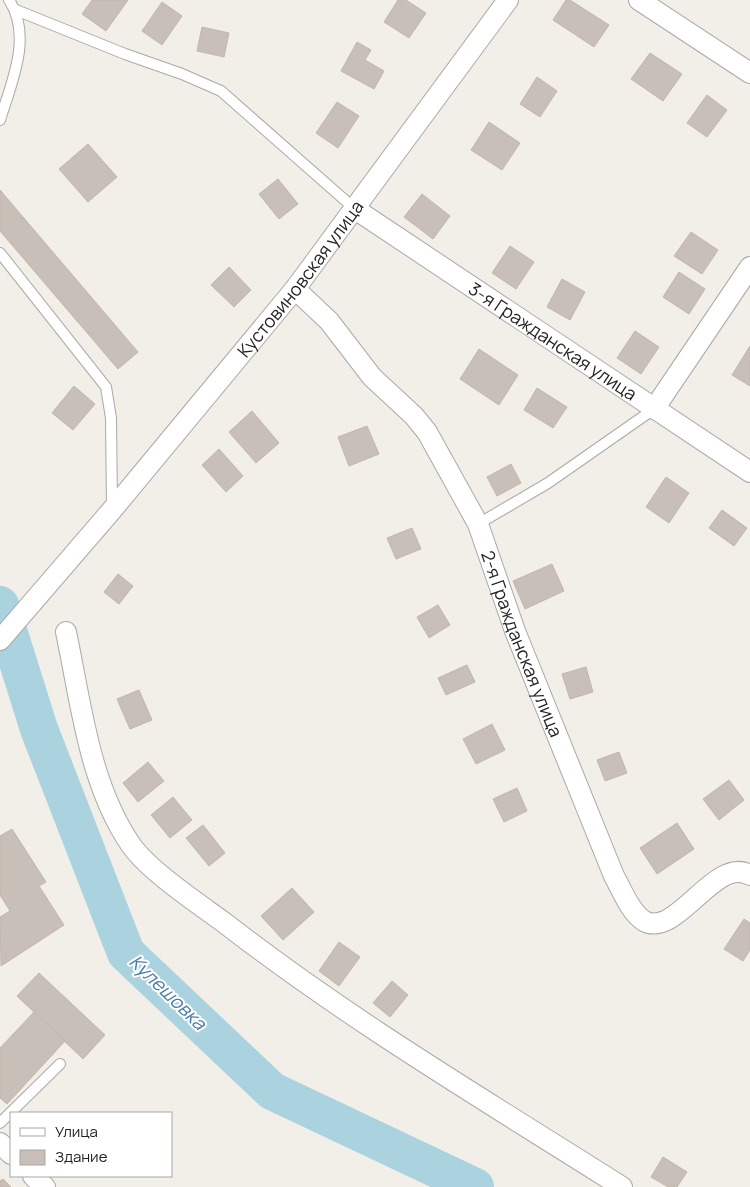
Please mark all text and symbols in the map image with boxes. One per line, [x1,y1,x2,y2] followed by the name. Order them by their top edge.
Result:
[232,195,369,362] street label: Кустовиновская улица
[464,276,642,406] street label: 3-я Гражданская улица
[476,547,569,740] street label: 2-я Гражданская улица
[124,949,213,1036] water label: Кулешовка
[10,1112,172,1177] legend
[55,1121,98,1142] text: Улица
[55,1146,108,1167] text: Здание

